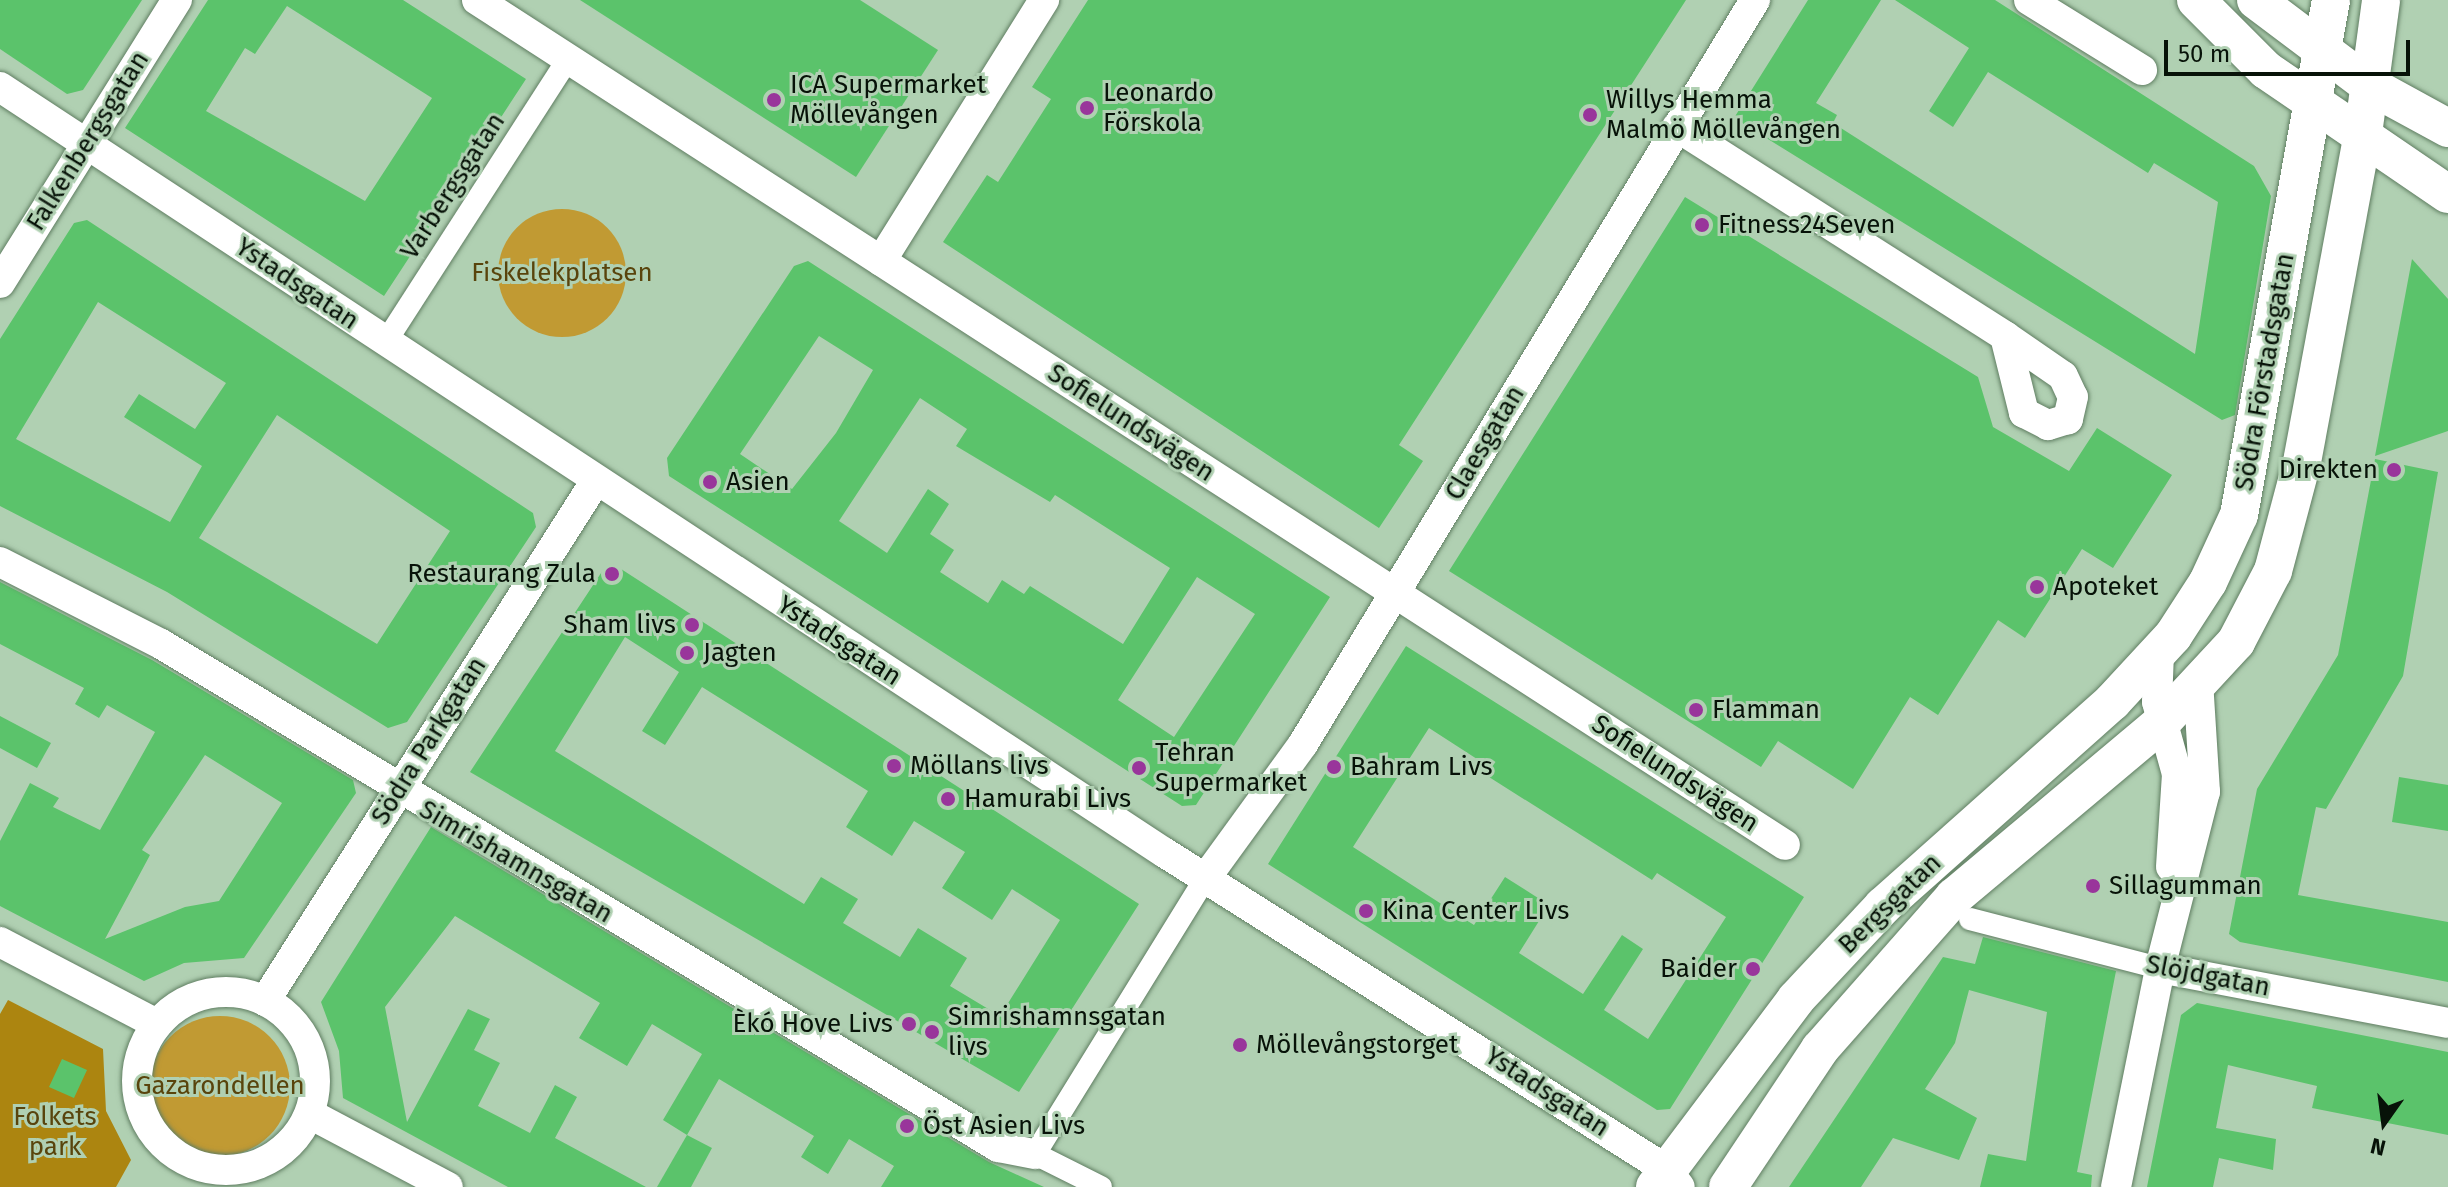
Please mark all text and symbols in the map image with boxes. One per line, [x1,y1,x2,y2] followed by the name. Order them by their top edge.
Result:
[2168,24,2414,74] scale bar
[2178,40,2230,68] text: 50 m
[20,46,156,236] street label: Falkenbergsgatan
[790,69,986,130] place label: ICA Supermarket Möllevången
[1103,77,1214,138] place label: Leonardo Förskola
[1606,84,1841,146] place label: Willys Hemma Malmö Möllevången
[765,91,783,109] marker: ICA Supermarket Möllevången
[1078,99,1096,117] marker: Leonardo Förskola
[1581,106,1599,124] marker: Willys Hemma Malmö Möllevången
[394,107,512,265] street label: Varbergsgatan
[1718,209,1896,241] place label: Fitness24Seven
[1693,216,1711,234] marker: Fitness24Seven
[229,231,365,337] street label: Ystadsgatan
[2229,251,2301,493] street label: Södra Förstadsgatan
[471,257,653,289] park label: Fiskelekplatsen
[1042,358,1220,488] street label: Sofielundsvägen
[1439,380,1531,506] street label: Claesgatan
[2279,454,2378,486] place label: Direkten
[2385,461,2403,479] marker: Direkten
[726,466,790,498] place label: Asien
[701,473,719,491] marker: Asien
[407,558,596,590] place label: Restaurang Zula
[603,565,621,583] marker: Restaurang Zula
[2053,571,2158,603] place label: Apoteket
[2028,578,2046,596] marker: Apoteket
[771,589,907,693] street label: Ystadsgatan
[564,609,676,641] place label: Sham livs
[683,616,701,634] marker: Sham livs
[703,637,777,669] place label: Jagten
[678,644,696,662] marker: Jagten
[365,651,493,831] street label: Södra Parkgatan
[1712,694,1820,726] place label: Flamman
[1687,701,1705,719] marker: Flamman
[1586,709,1764,839] street label: Sofielundsvägen
[1155,737,1307,798] place label: Tehran Supermarket
[910,750,1049,782] place label: Möllans livs
[1350,751,1493,783] place label: Bahram Livs
[885,757,903,775] marker: Möllans livs
[1325,758,1343,776] marker: Bahram Livs
[1130,759,1148,777] marker: Tehran Supermarket
[964,783,1131,815] place label: Hamurabi Livs
[939,790,957,808] marker: Hamurabi Livs
[414,794,618,930] street label: Simrishamnsgatan
[1832,847,1948,961] street label: Bergsgatan
[2109,870,2262,902] place label: Sillagumman
[2084,877,2102,895] marker: Sillagumman
[1382,895,1569,927] place label: Kina Center Livs
[1357,902,1375,920] marker: Kina Center Livs
[2143,949,2273,1003] street label: Slöjdgatan
[1660,953,1737,985] place label: Baider
[1744,960,1762,978] marker: Baider
[948,1001,1166,1062] place label: Simrishamnsgatan livs
[732,1008,893,1040] place label: Èkó Hove Livs
[900,1015,918,1033] marker: Èkó Hove Livs
[923,1023,941,1041] marker: Simrishamnsgatan livs
[1256,1029,1458,1061] place label: Möllevångstorget
[1231,1036,1249,1054] marker: Möllevångstorget
[1479,1040,1615,1144] street label: Ystadsgatan
[135,1070,305,1102] park label: Gazarondellen
[2344,1083,2424,1163] north arrow
[13,1101,97,1162] park label: Folkets park
[923,1110,1085,1142] place label: Öst Asien Livs
[898,1117,916,1135] marker: Öst Asien Livs
[2368,1132,2388,1162] text: N

